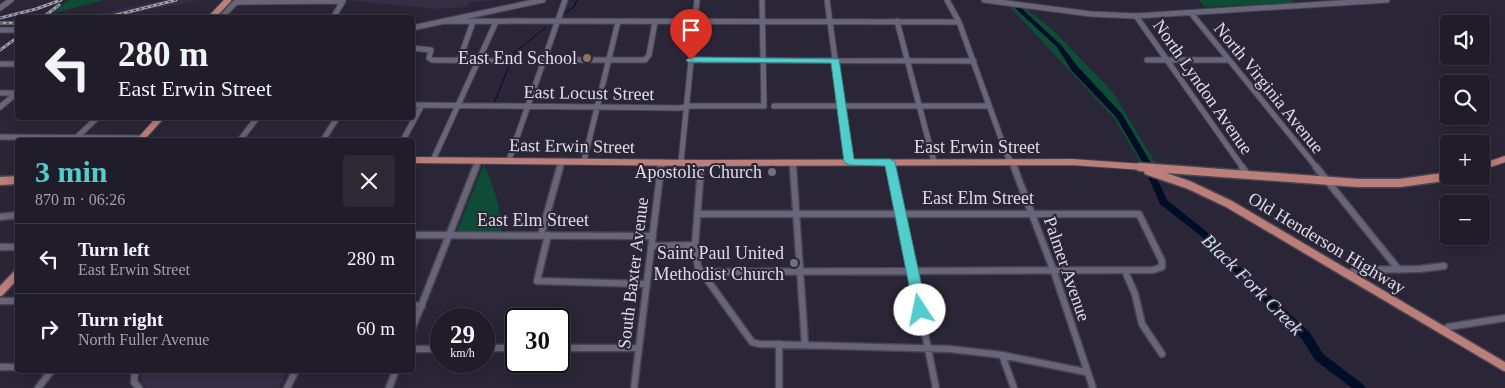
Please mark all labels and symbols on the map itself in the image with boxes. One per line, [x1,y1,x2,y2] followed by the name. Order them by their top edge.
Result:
[670,9,712,60] pin
[1149,16,1257,158] street label: North Lyndon Avenue
[1210,18,1328,158] street label: North Virginia Avenue
[458,48,577,68] place label: East End School
[581,52,593,64] marker: East End School
[523,82,655,104] street label: East Locust Street
[509,135,635,157] street label: East Erwin Street
[914,137,1040,157] street label: East Erwin Street
[635,162,762,182] place label: Apostolic Church
[766,166,778,178] marker: Apostolic Church
[922,188,1034,208] street label: East Elm Street
[1245,188,1409,298] street label: Old Henderson Highway
[614,196,652,350] street label: South Baxter Avenue
[477,210,589,230] street label: East Elm Street
[1040,214,1094,324] street label: Palmer Avenue
[1198,229,1308,340] water label: Black Fork Creek
[654,243,784,284] place label: Saint Paul United Methodist Church
[788,257,800,269] marker: Saint Paul United Methodist Church
[893,283,945,335] position arrow
[505,308,570,373] speed limit sign: 30

